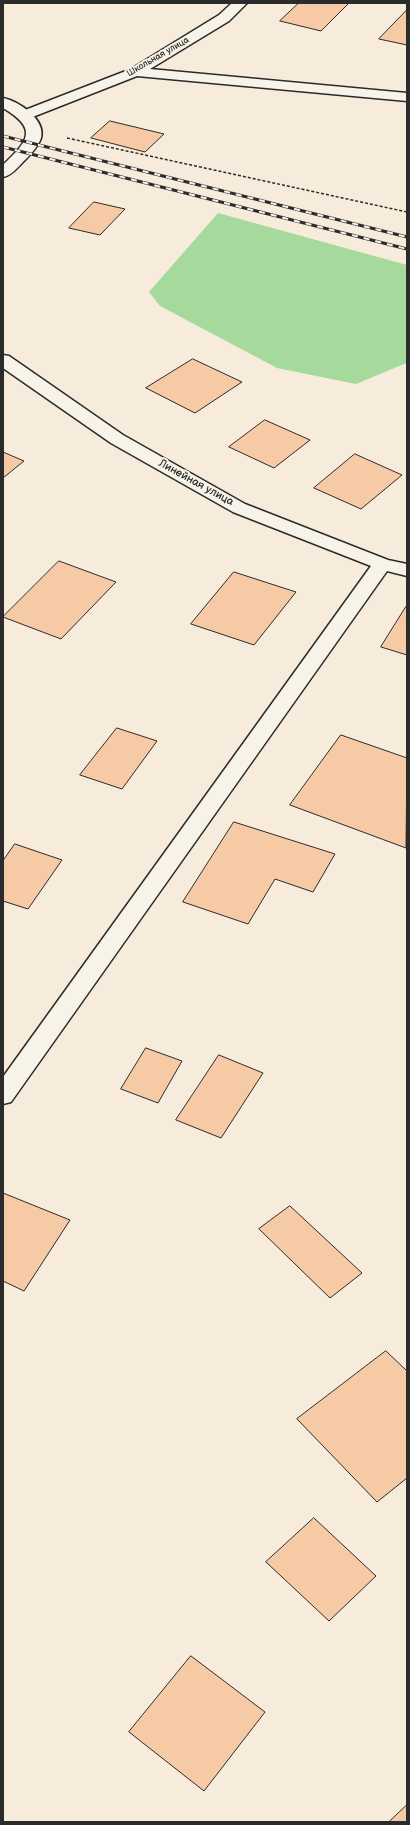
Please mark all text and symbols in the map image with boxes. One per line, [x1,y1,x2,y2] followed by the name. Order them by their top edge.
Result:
[125,35,191,79] street label: Школьная улица
[156,457,236,509] street label: Линейная улица

